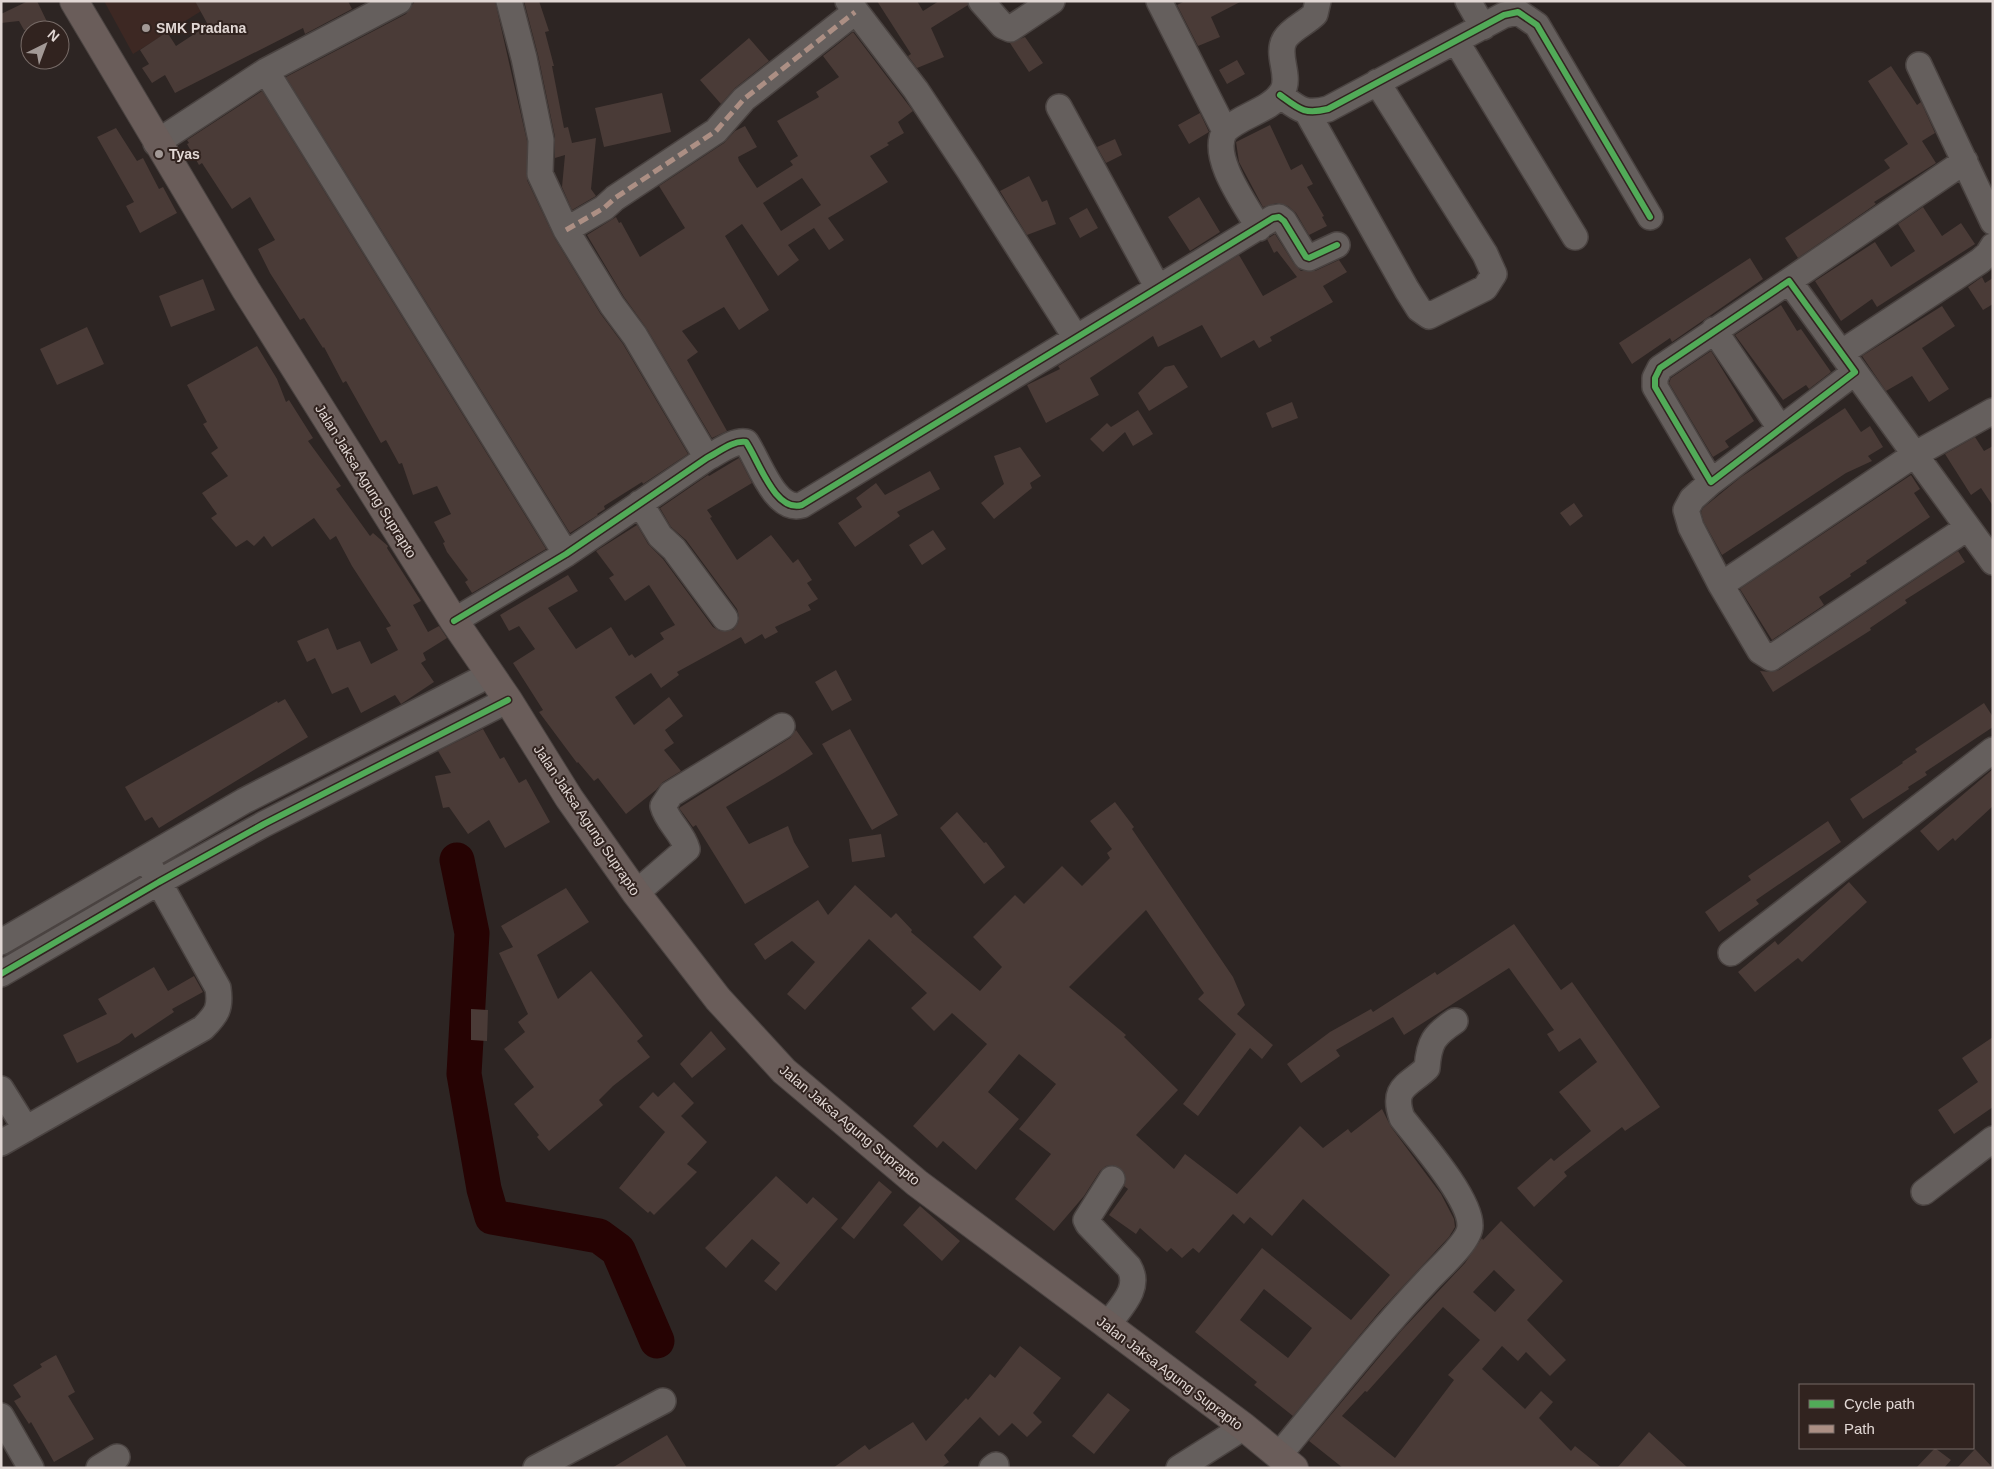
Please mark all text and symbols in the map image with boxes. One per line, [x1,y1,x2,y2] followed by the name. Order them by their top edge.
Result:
[20,20,70,70] north arrow
[156,20,246,36] place label: SMK Pradana
[140,22,152,34] marker: SMK Pradana
[45,26,63,45] text: N
[169,146,200,162] place label: Tyas
[153,148,165,160] marker: Tyas
[312,401,420,561] street label: Jalan Jaksa Agung Suprapto
[531,742,644,899] street label: Jalan Jaksa Agung Suprapto
[777,1062,924,1189] street label: Jalan Jaksa Agung Suprapto
[1094,1313,1246,1433] street label: Jalan Jaksa Agung Suprapto
[1799,1384,1974,1449] legend
[1844,1395,1915,1412] text: Cycle path
[1844,1420,1875,1437] text: Path

